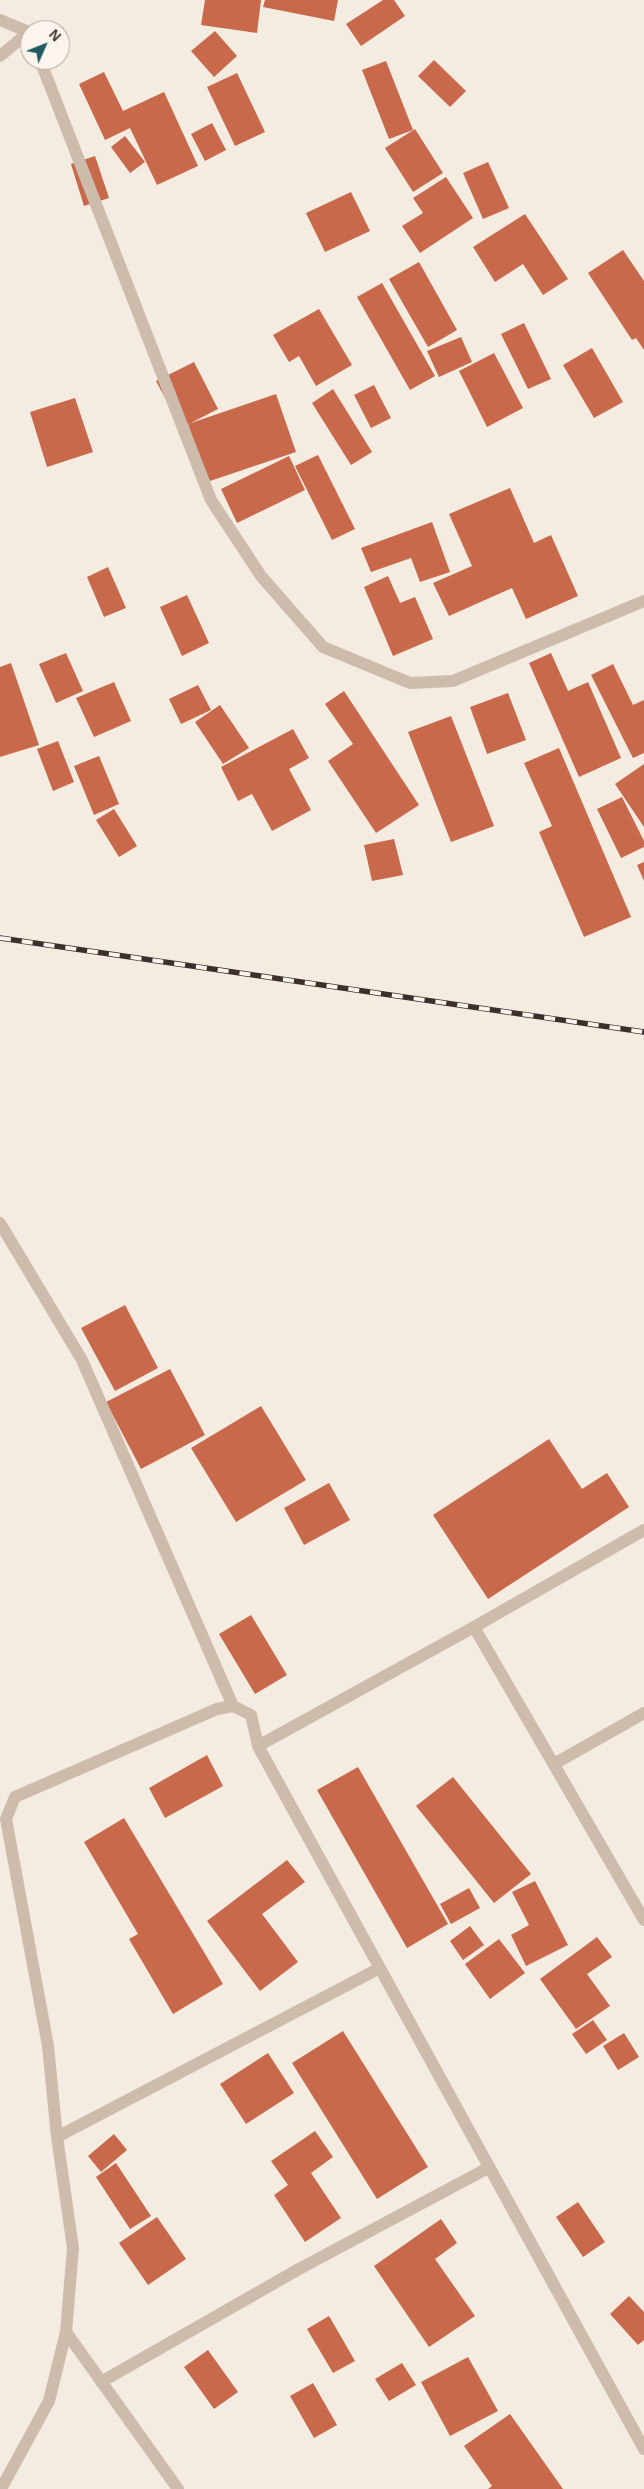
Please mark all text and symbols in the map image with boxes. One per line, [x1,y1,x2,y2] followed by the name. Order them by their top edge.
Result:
[20,20,70,70] north arrow
[46,26,64,44] text: N

